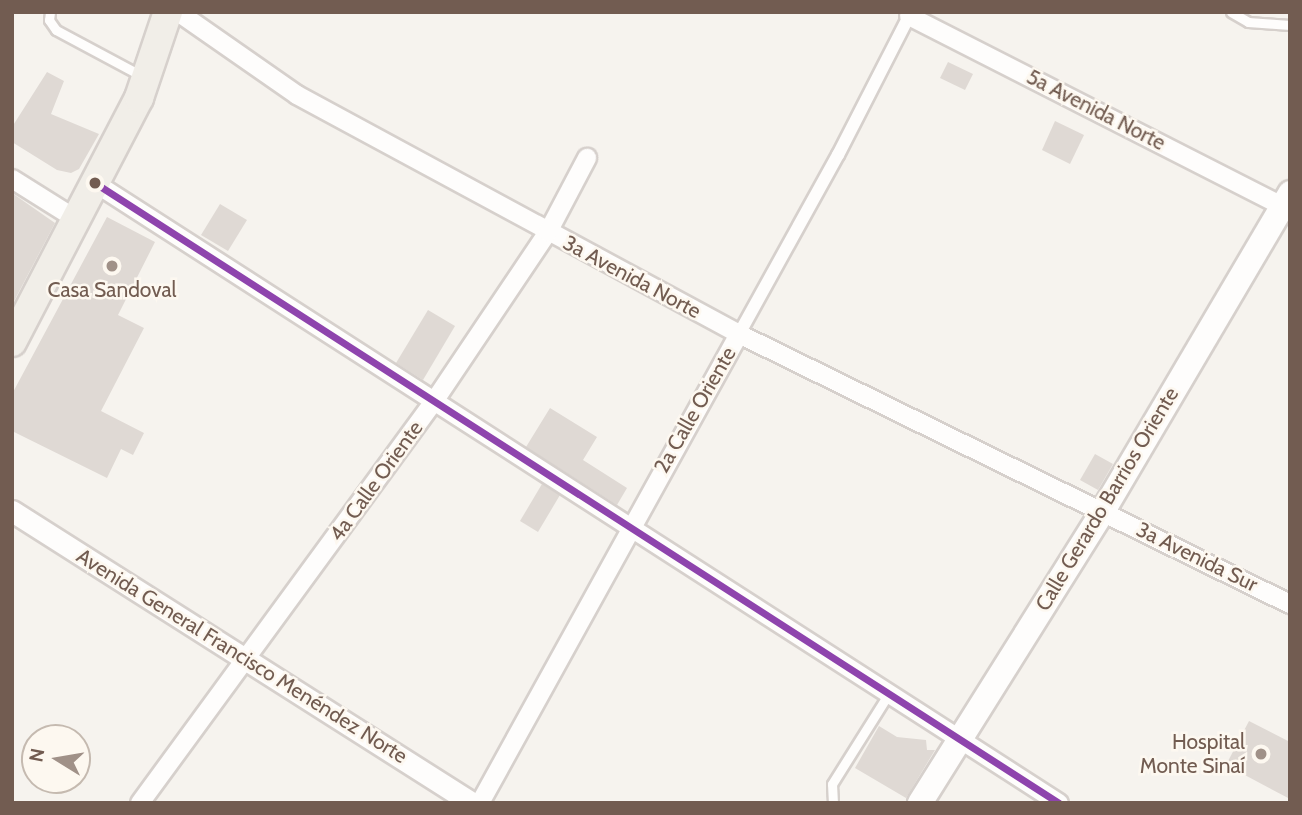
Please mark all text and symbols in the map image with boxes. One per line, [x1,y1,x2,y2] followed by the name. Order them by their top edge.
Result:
[1022,64,1170,156] street label: 5a Avenida Norte
[88,176,102,190] unlabelled marker
[559,230,705,324] street label: 3a Avenida Norte
[104,258,120,274] marker: Casa Sandoval
[48,277,176,303] place label: Casa Sandoval
[649,343,741,477] street label: 2a Calle Oriente
[1030,383,1184,615] street label: Calle Gerardo Barrios Oriente
[324,416,428,546] street label: 4a Calle Oriente
[1132,517,1262,597] street label: 3a Avenida Sur
[72,543,412,769] street label: Avenida General Francisco Menéndez Norte
[21,724,91,794] north arrow
[1140,729,1245,779] place label: Hospital Monte Sinaí
[1251,744,1271,764] marker: Hospital Monte Sinaí
[24,746,49,764] text: N

